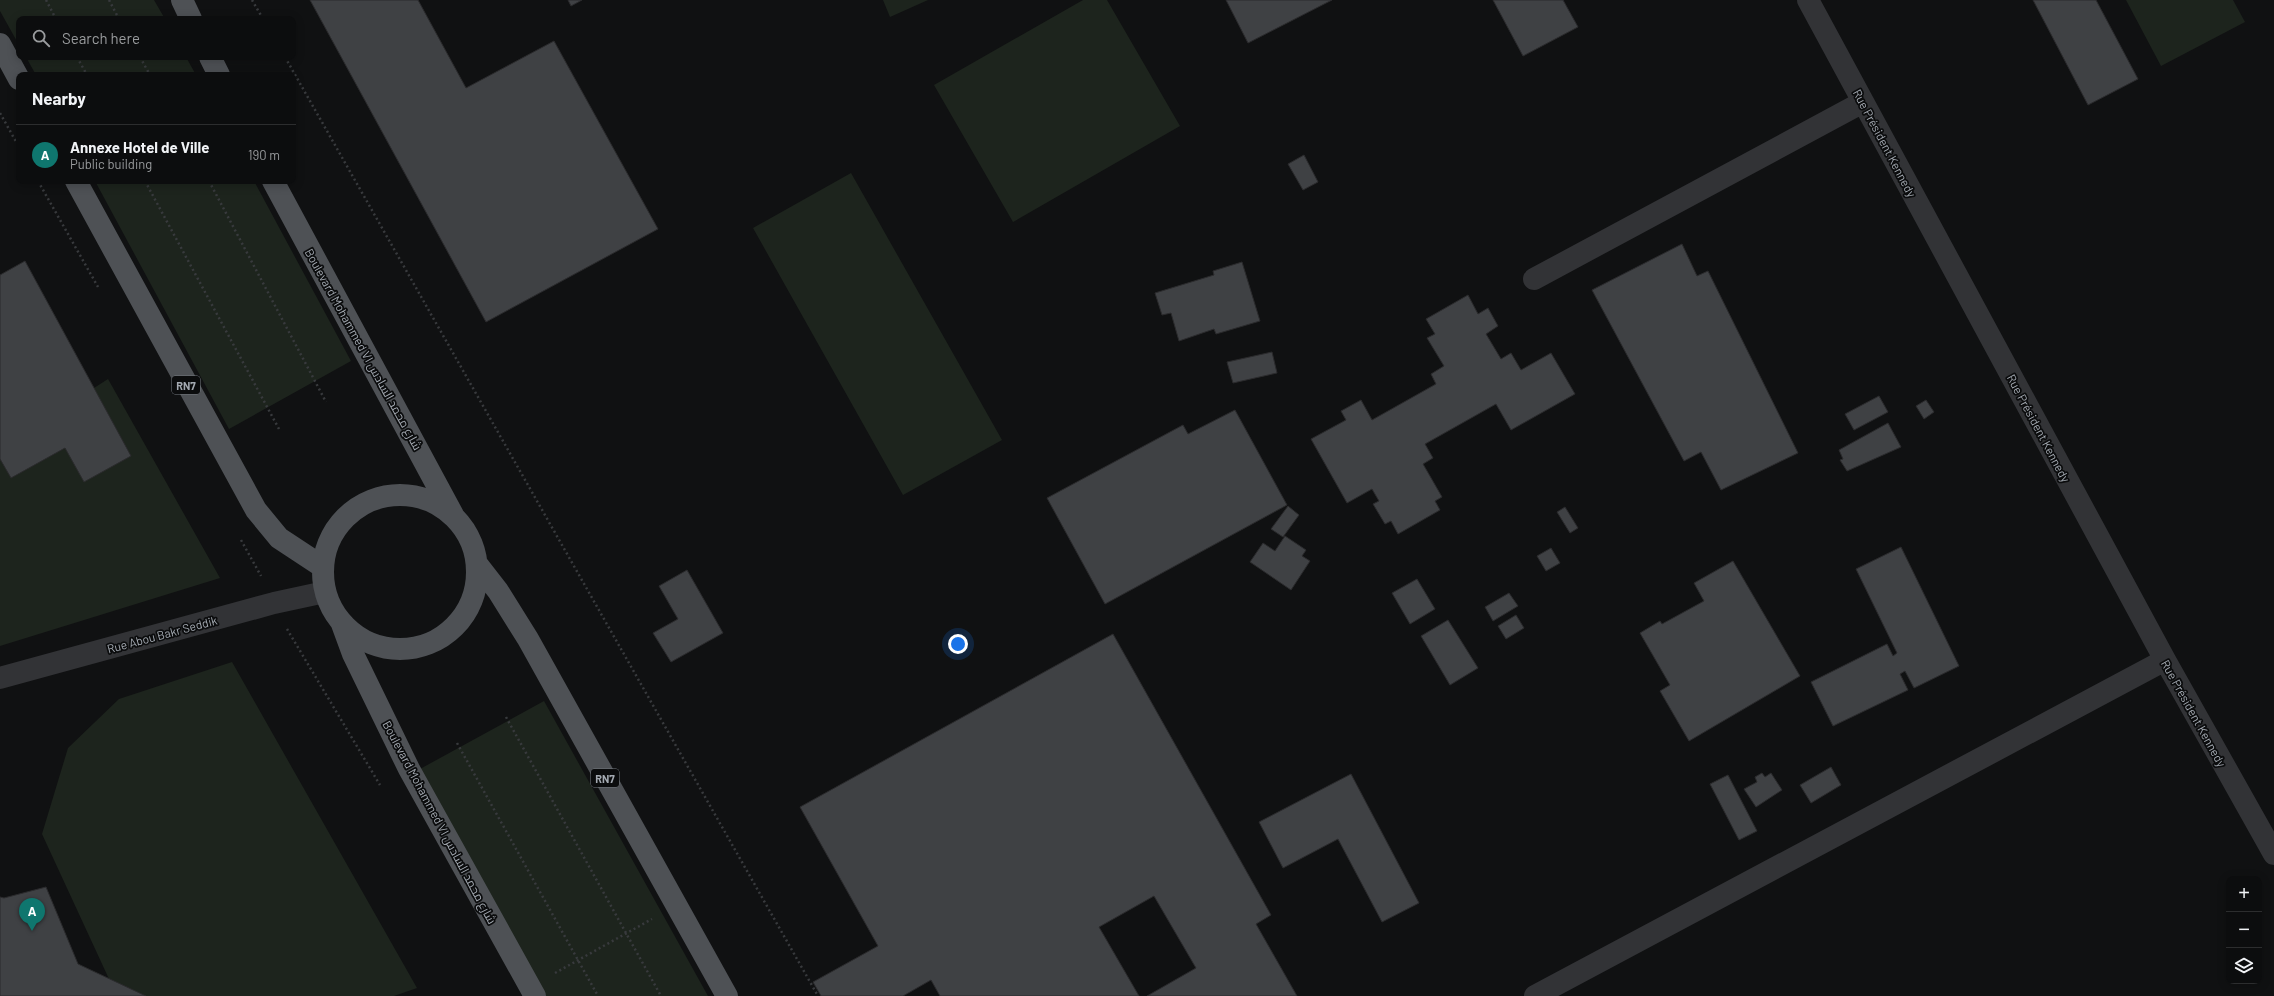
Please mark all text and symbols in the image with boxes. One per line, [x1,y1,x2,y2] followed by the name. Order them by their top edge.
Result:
[16,16,296,60] search box
[30,27,52,49] icon: search
[62,29,140,47] text: Search here
[1851,87,1920,200] street label: Rue Président Kennedy
[32,88,86,108] text: Nearby
[70,138,209,156] text: Annexe Hotel de Ville
[41,147,49,163] text: A
[248,147,280,163] text: 190 m
[70,156,152,172] text: Public building
[301,246,425,453] street label: Boulevard Mohammed VI شارع محمد السادس
[2005,372,2074,485] street label: Rue Président Kennedy
[172,376,200,394] road number: RN7
[105,613,219,655] street label: Rue Abou Bakr Seddik
[948,634,968,654] your location
[2159,657,2229,769] street label: Rue Président Kennedy
[379,718,500,927] street label: Boulevard Mohammed VI شارع محمد السادس
[591,769,619,787] road number: RN7
[2226,876,2262,984] map controls
[2226,876,2262,912] button: +
[19,898,45,931] pin: A
[2226,912,2262,948] button: −
[2226,948,2262,984] button: layers

